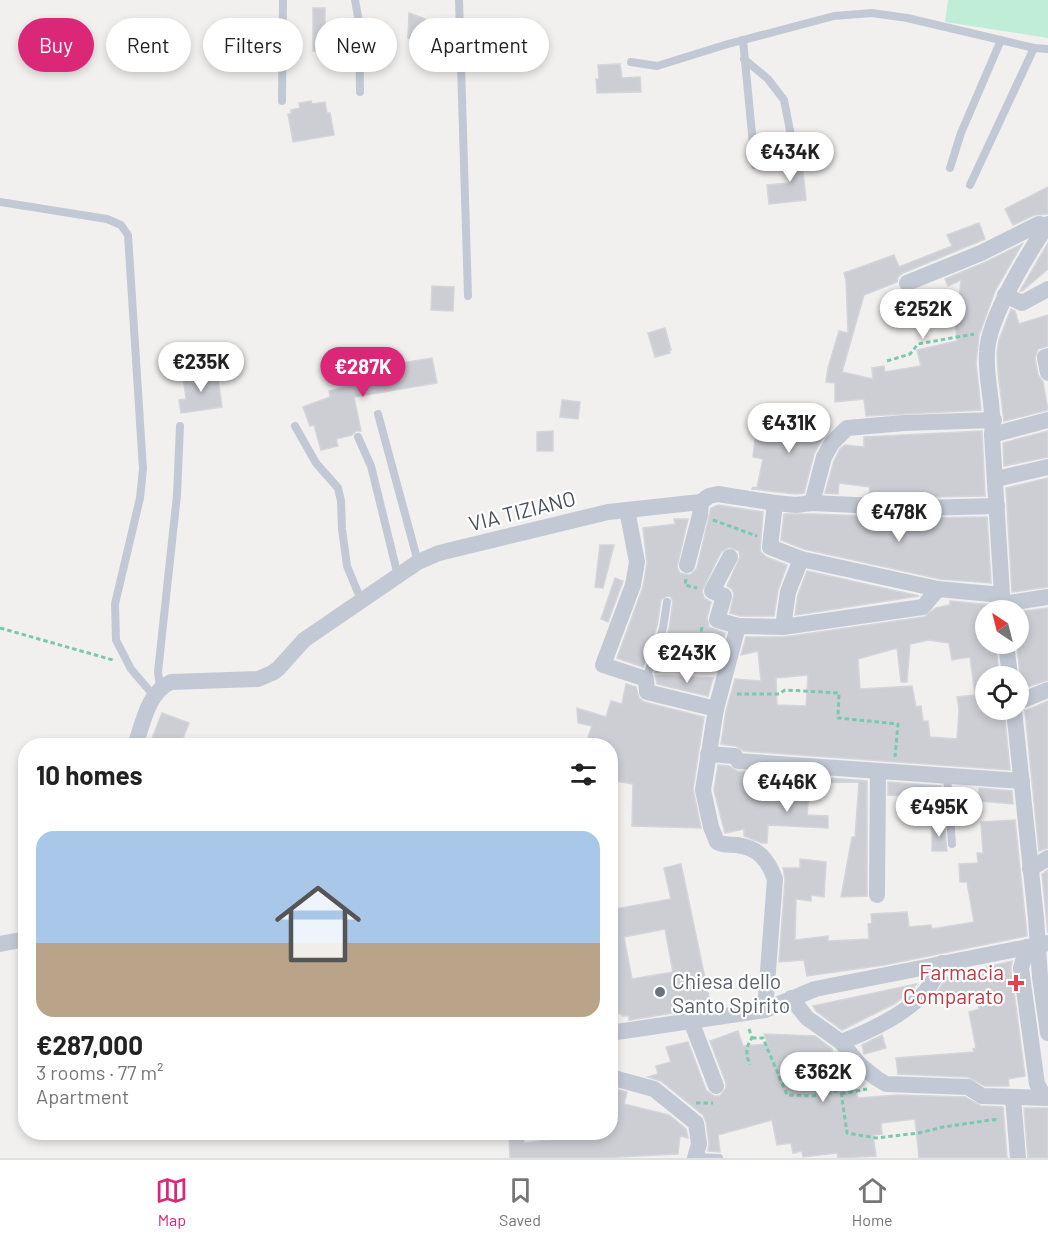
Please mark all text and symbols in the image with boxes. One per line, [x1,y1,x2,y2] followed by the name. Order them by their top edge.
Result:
[18,18,94,72] chip: Buy
[106,18,191,72] chip: Rent
[203,18,303,72] chip: Filters
[315,18,397,72] chip: New
[409,18,549,72] chip: Apartment
[748,132,832,183] pin: €434K
[760,139,820,163] text: €434K
[881,289,965,340] pin: €252K
[894,296,952,320] text: €252K
[159,342,243,393] pin: €235K
[321,347,405,398] pin: €287K
[172,349,230,373] text: €235K
[334,354,392,378] text: €287K
[747,403,831,454] pin: €431K
[761,410,817,434] text: €431K
[466,485,578,535] street label: VIA TIZIANO
[857,492,941,543] pin: €478K
[871,499,927,523] text: €478K
[975,600,1029,654] north arrow
[975,600,1029,720] map controls
[645,633,729,684] pin: €243K
[657,640,717,664] text: €243K
[975,666,1029,720] button: locate
[567,758,600,791] icon: filters
[36,759,143,790] text: 10 homes
[745,762,829,813] pin: €446K
[757,769,817,793] text: €446K
[897,787,981,838] pin: €495K
[910,794,968,818] text: €495K
[264,870,372,978] icon: home
[903,959,1004,1008] place label: Farmacia Comparato
[672,968,790,1017] place label: Chiesa dello Santo Spirito
[1009,976,1023,990] marker: Farmacia Comparato
[653,985,667,999] marker: Chiesa dello Santo Spirito
[36,1029,143,1060] text: €287,000
[781,1052,865,1103] pin: €362K
[794,1059,852,1083] text: €362K
[36,1060,164,1084] text: 3 rooms · 77 m²
[36,1084,129,1108] text: Apartment
[155,1174,188,1229] tab: Map
[499,1174,541,1229] tab: Saved
[852,1174,893,1229] tab: Home

